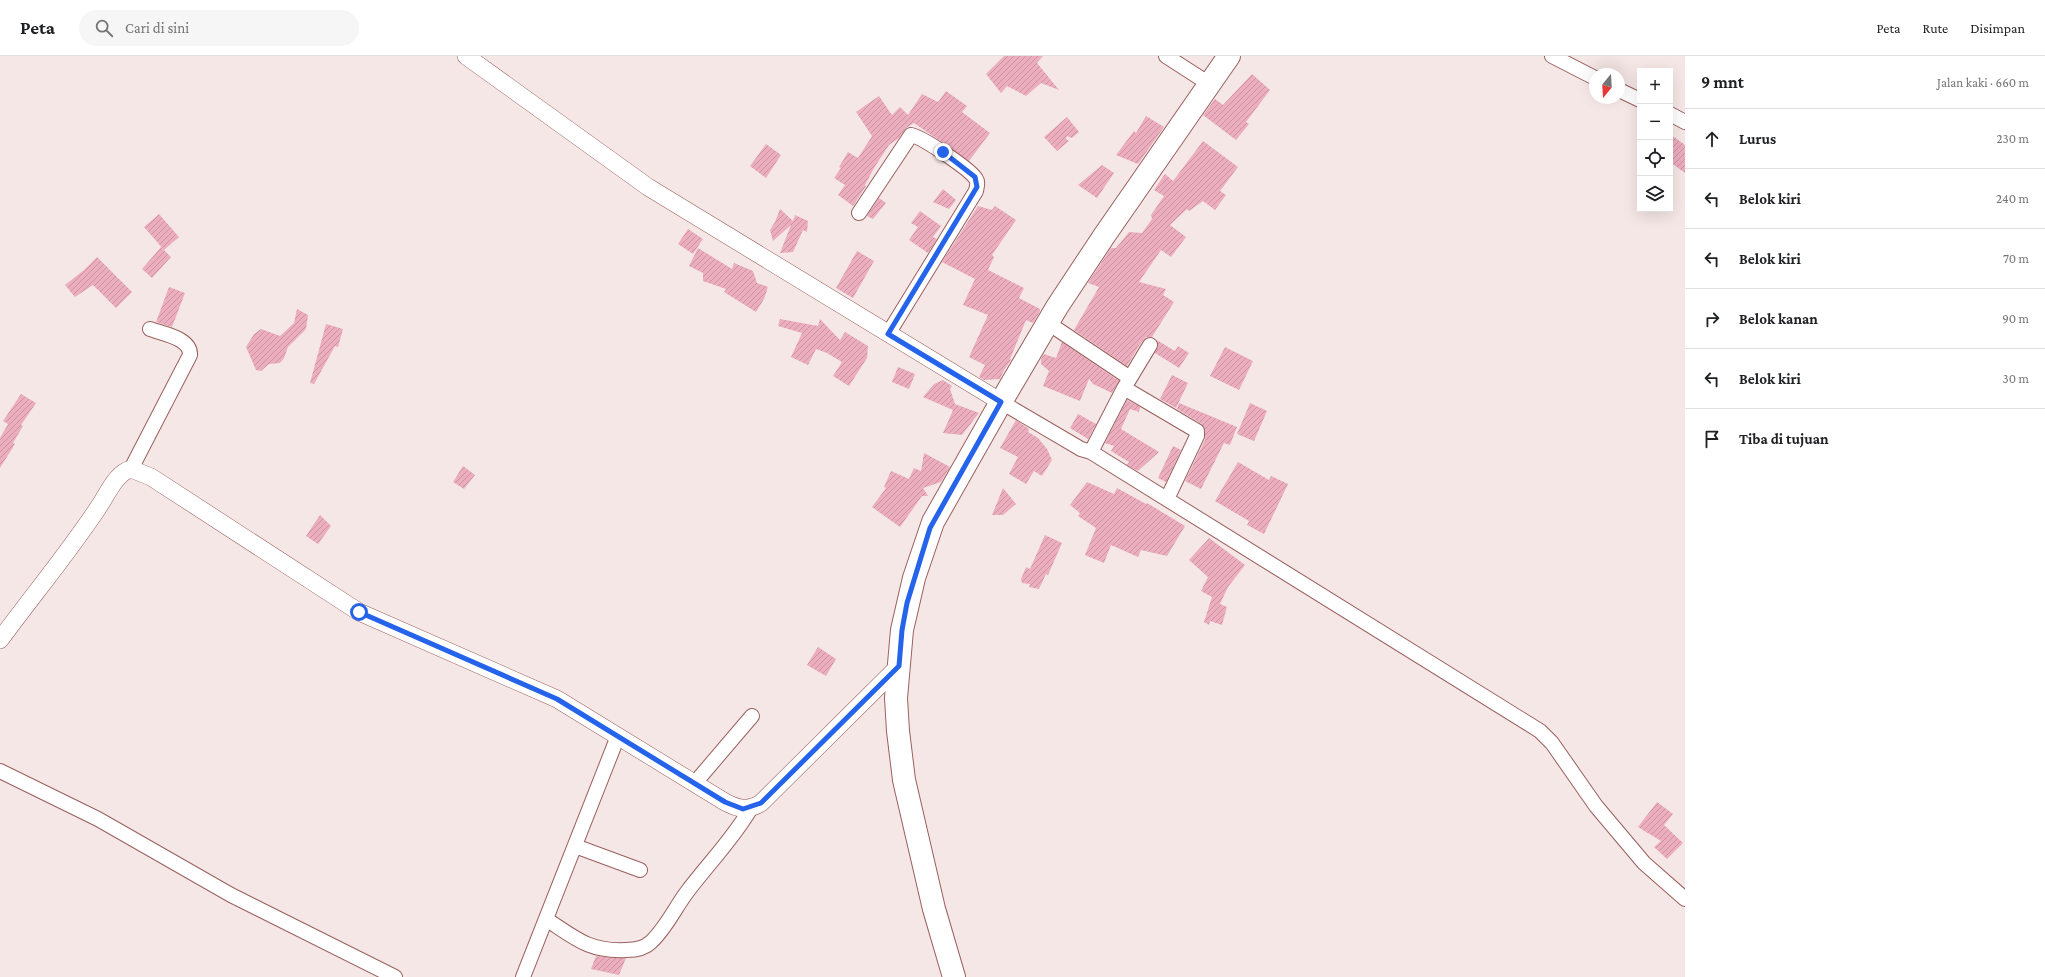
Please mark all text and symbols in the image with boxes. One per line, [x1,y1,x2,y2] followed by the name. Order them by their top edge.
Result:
[79,10,359,46] search box
[20,17,55,38] text: Peta
[93,17,115,39] icon: search
[125,20,189,36] text: Cari di sini
[1877,20,1901,36] text: Peta
[1923,20,1948,36] text: Rute
[1970,20,2025,36] text: Disimpan
[1589,68,1625,104] north arrow
[1637,68,1673,212] map controls
[1637,68,1673,104] button: +
[1701,73,1744,92] text: 9 mnt
[1937,75,2029,90] text: Jalan kaki · 660 m
[1637,104,1673,140] button: −
[1701,128,1723,150] icon: ahead
[1739,131,1776,147] text: Lurus
[1996,131,2029,146] text: 230 m
[1637,140,1673,176] button: locate
[934,143,952,161] route end
[1637,176,1673,212] button: layers
[1701,188,1723,210] icon: left
[1739,191,1801,207] text: Belok kiri
[1996,191,2029,206] text: 240 m
[1701,248,1723,270] icon: left
[1739,251,1801,267] text: Belok kiri
[2003,251,2029,266] text: 70 m
[1701,308,1723,330] icon: right
[1739,311,1818,327] text: Belok kanan
[2002,311,2029,326] text: 90 m
[1701,368,1723,390] icon: left
[1739,371,1801,387] text: Belok kiri
[2003,371,2029,386] text: 30 m
[1701,428,1723,450] icon: arrive
[1739,431,1829,447] text: Tiba di tujuan
[350,603,368,621] route start

